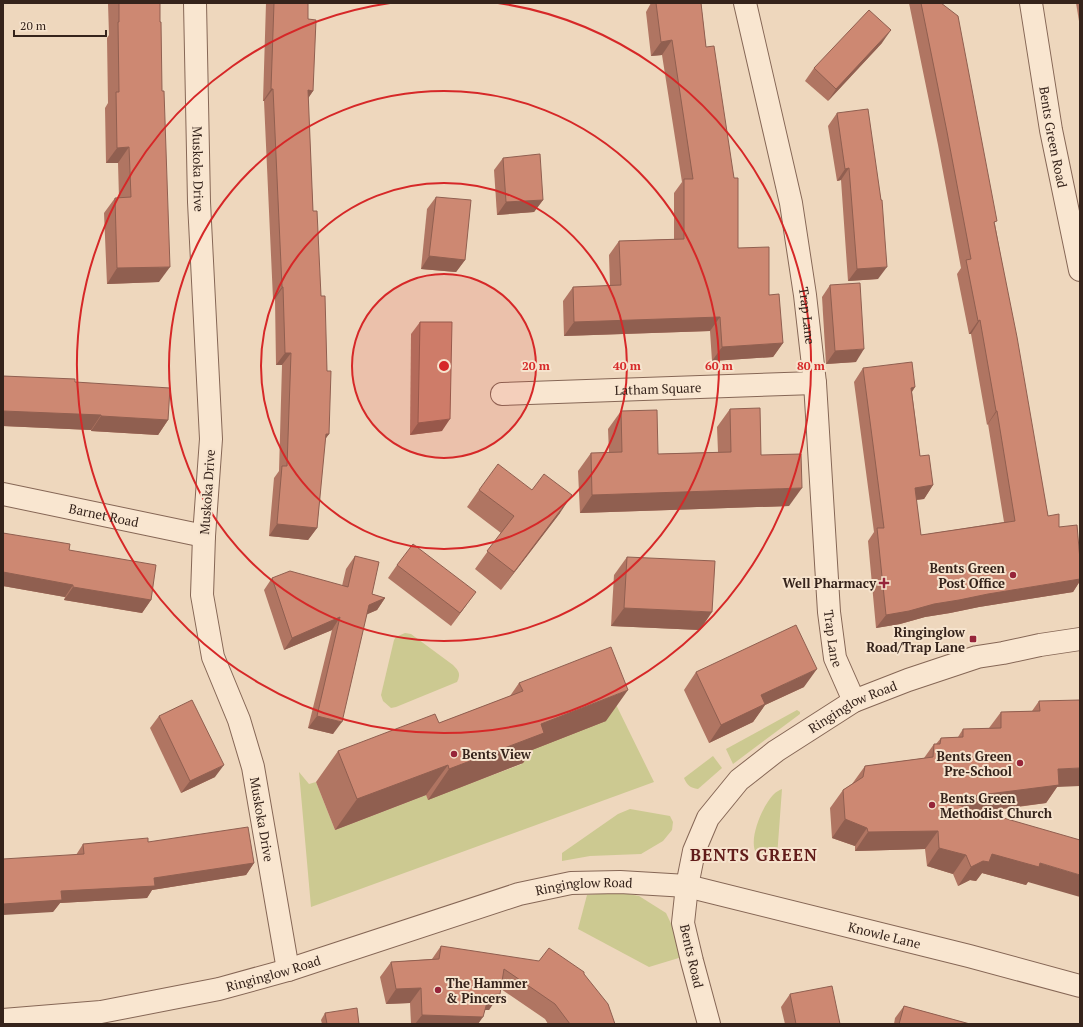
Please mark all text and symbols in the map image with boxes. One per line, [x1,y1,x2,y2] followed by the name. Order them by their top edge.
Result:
[14,12,106,38] scale bar
[20,18,47,33] text: 20 m
[1035,85,1072,189] street label: Bents Green Road
[188,126,208,212] street label: Muskoka Drive
[795,286,820,345] street label: Trap Lane
[522,358,550,373] text: 20 m
[613,358,641,373] text: 40 m
[705,358,733,373] text: 60 m
[797,358,825,373] text: 80 m
[437,359,451,373] centre of rings
[614,378,702,399] street label: Latham Square
[195,449,219,535] street label: Muskoka Drive
[67,499,140,531] street label: Barnet Road
[929,559,1006,592] place label: Bents Green Post Office
[1008,570,1018,580] marker: Bents Green Post Office
[783,574,877,592] place label: Well Pharmacy
[879,578,889,588] marker: Well Pharmacy
[820,609,847,670] street label: Trap Lane
[866,623,966,656] place label: Ringinglow Road/Trap Lane
[968,634,978,644] marker: Ringinglow Road/Trap Lane
[805,676,899,737] street label: Ringinglow Road
[462,745,532,763] place label: Bents View
[936,747,1013,780] place label: Bents Green Pre-School
[449,749,459,759] marker: Bents View
[1015,758,1025,768] marker: Bents Green Pre-School
[246,776,278,863] street label: Muskoka Drive
[940,789,1053,822] place label: Bents Green Methodist Church
[927,800,937,810] marker: Bents Green Methodist Church
[690,843,818,866] district label: BENTS GREEN
[534,873,633,899] street label: Ringinglow Road
[846,917,923,953] street label: Knowle Lane
[676,922,708,990] street label: Bents Road
[224,951,323,996] street label: Ringinglow Road
[446,974,528,1007] place label: The Hammer & Pincers
[433,985,443,995] marker: The Hammer & Pincers

